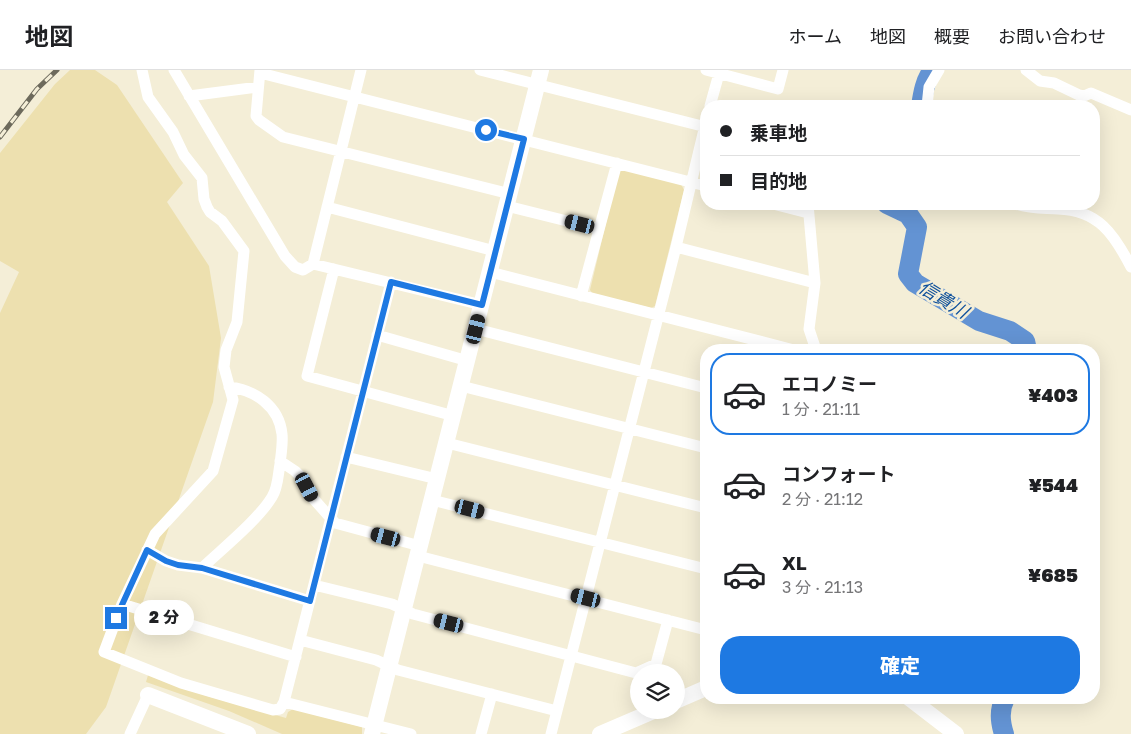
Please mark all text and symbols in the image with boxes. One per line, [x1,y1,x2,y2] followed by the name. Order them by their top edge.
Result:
[25,21,73,50] text: 地図
[789,25,842,47] text: ホーム
[870,25,906,47] text: 地図
[934,25,970,47] text: 概要
[998,25,1106,47] text: お問い合わせ
[475,119,497,141] route start
[750,121,807,144] text: 乗車地
[750,169,807,192] text: 目的地
[563,213,596,235] car
[915,276,975,323] water label: 信貴川
[465,313,486,345] car
[722,372,767,417] icon: car
[782,372,877,395] text: エコノミー
[1028,383,1078,406] text: ¥403
[782,399,860,419] text: 1 分 · 21:11
[722,462,767,507] icon: car
[782,462,895,485] text: コンフォート
[293,470,320,504] car
[1029,473,1078,496] text: ¥544
[782,489,863,509] text: 2 分 · 21:12
[453,498,486,520] car
[369,526,402,548] car
[782,551,807,574] text: XL
[722,552,767,597] icon: car
[1028,563,1078,586] text: ¥685
[782,577,863,597] text: 3 分 · 21:13
[569,587,602,609] car
[134,600,194,636] callout: 2 分
[105,607,127,629] route end
[149,607,179,627] text: 2 分
[432,612,465,634] car
[720,636,1080,694] button: 確定
[630,664,685,719] map controls
[630,664,685,719] button: layers

